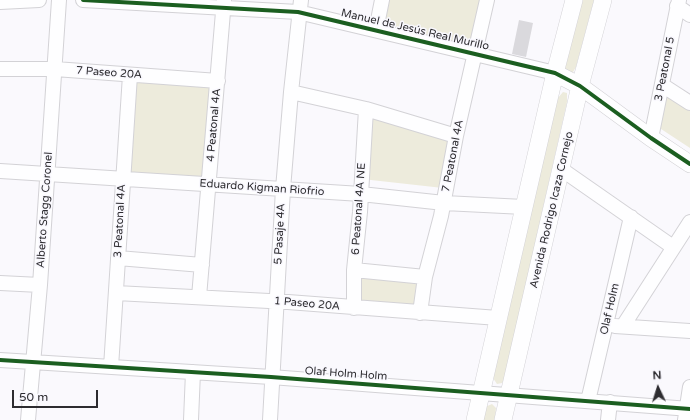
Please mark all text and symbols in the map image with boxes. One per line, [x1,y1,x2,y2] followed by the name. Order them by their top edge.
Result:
[340,7,490,53] street label: Manuel de Jesús Real Murillo
[652,36,678,102] street label: 3 Peatonal 5
[76,64,142,82] street label: 7 Paseo 20A
[204,88,224,162] street label: 4 Peatonal 4A
[439,119,467,193] street label: 7 Peatonal 4A
[528,130,576,290] street label: Avenida Rodrigo Icaza Cornejo
[34,152,56,268] street label: Alberto Stagg Coronel
[349,162,369,256] street label: 6 Peatonal 4A NE
[199,177,325,199] street label: Eduardo Kigman Riofrio
[111,184,129,258] street label: 3 Peatonal 4A
[272,203,288,265] street label: 5 Pasaje 4A
[598,282,622,336] street label: Olaf Holm
[273,295,341,313] street label: 1 Paseo 20A
[304,365,388,383] street label: Olaf Holm Holm
[638,368,678,408] north arrow
[652,369,662,382] text: N
[14,382,100,408] scale bar
[19,390,48,404] text: 50 m

